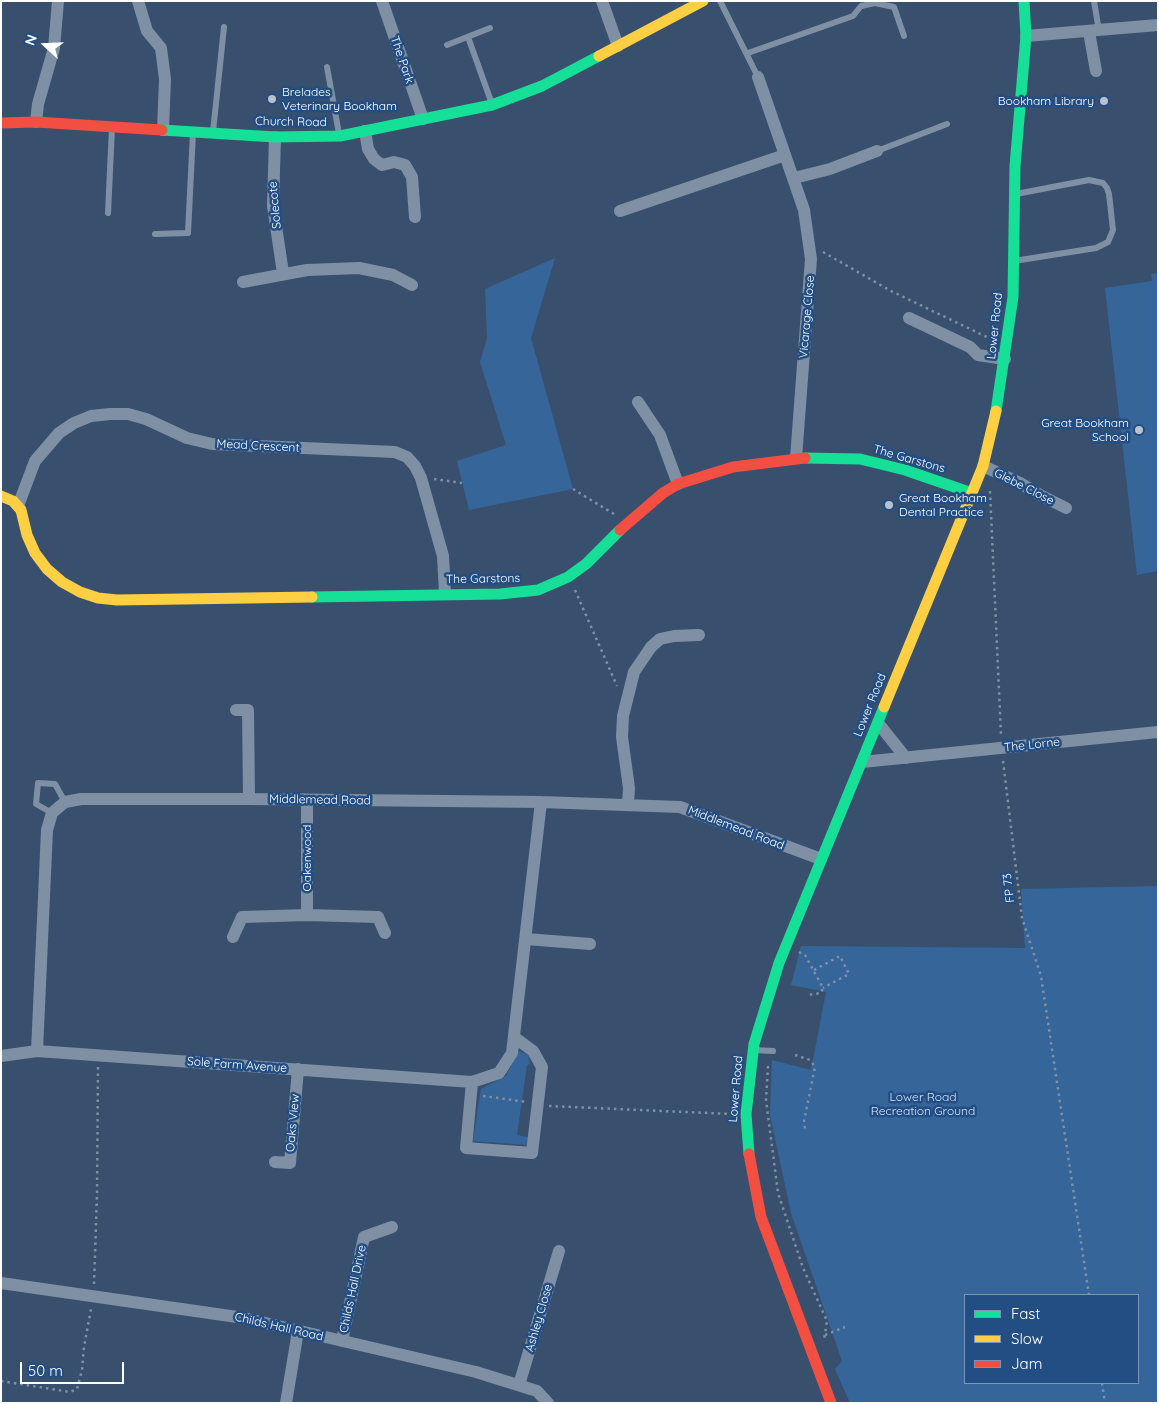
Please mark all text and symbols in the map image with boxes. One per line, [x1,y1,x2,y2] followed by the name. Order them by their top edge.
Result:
[20,20,70,70] north arrow
[21,32,41,48] text: N
[387,34,417,86] street label: The Park
[282,85,397,113] place label: Brelades Veterinary Bookham
[266,93,278,105] marker: Brelades Veterinary Bookham
[998,94,1094,108] place label: Bookham Library
[1098,95,1110,107] marker: Bookham Library
[255,114,327,130] street label: Church Road
[266,181,284,229] street label: Solecote
[796,275,818,359] street label: Vicarage Close
[984,292,1006,360] street label: Lower Road
[1041,416,1129,444] place label: Great Bookham School
[1133,424,1145,436] marker: Great Bookham School
[216,437,300,455] street label: Mead Crescent
[871,442,947,476] street label: The Garstons
[992,466,1056,508] street label: Glebe Close
[899,491,987,519] place label: Great Bookham Dental Practice
[883,499,895,511] marker: Great Bookham Dental Practice
[446,571,520,587] street label: The Garstons
[851,671,889,739] street label: Lower Road
[1003,735,1061,755] street label: The Lorne
[269,792,371,808] street label: Middlemead Road
[686,803,786,853] street label: Middlemead Road
[300,824,314,892] street label: Oakenwood
[1000,872,1018,904] street label: FP 73
[186,1054,288,1076] street label: Sole Farm Avenue
[726,1055,746,1123] street label: Lower Road
[871,1090,975,1118] park label: Lower Road Recreation Ground
[283,1093,303,1153] street label: Oaks View
[337,1244,369,1334] street label: Childs Hall Drive
[522,1282,556,1354] street label: Ashley Close
[964,1294,1139,1384] legend
[1011,1304,1040,1323] text: Fast
[233,1310,325,1344] street label: Childs Hall Road
[1011,1329,1043,1348] text: Slow
[22,1352,126,1384] scale bar
[1011,1354,1042,1373] text: Jam
[28,1361,63,1380] text: 50 m

